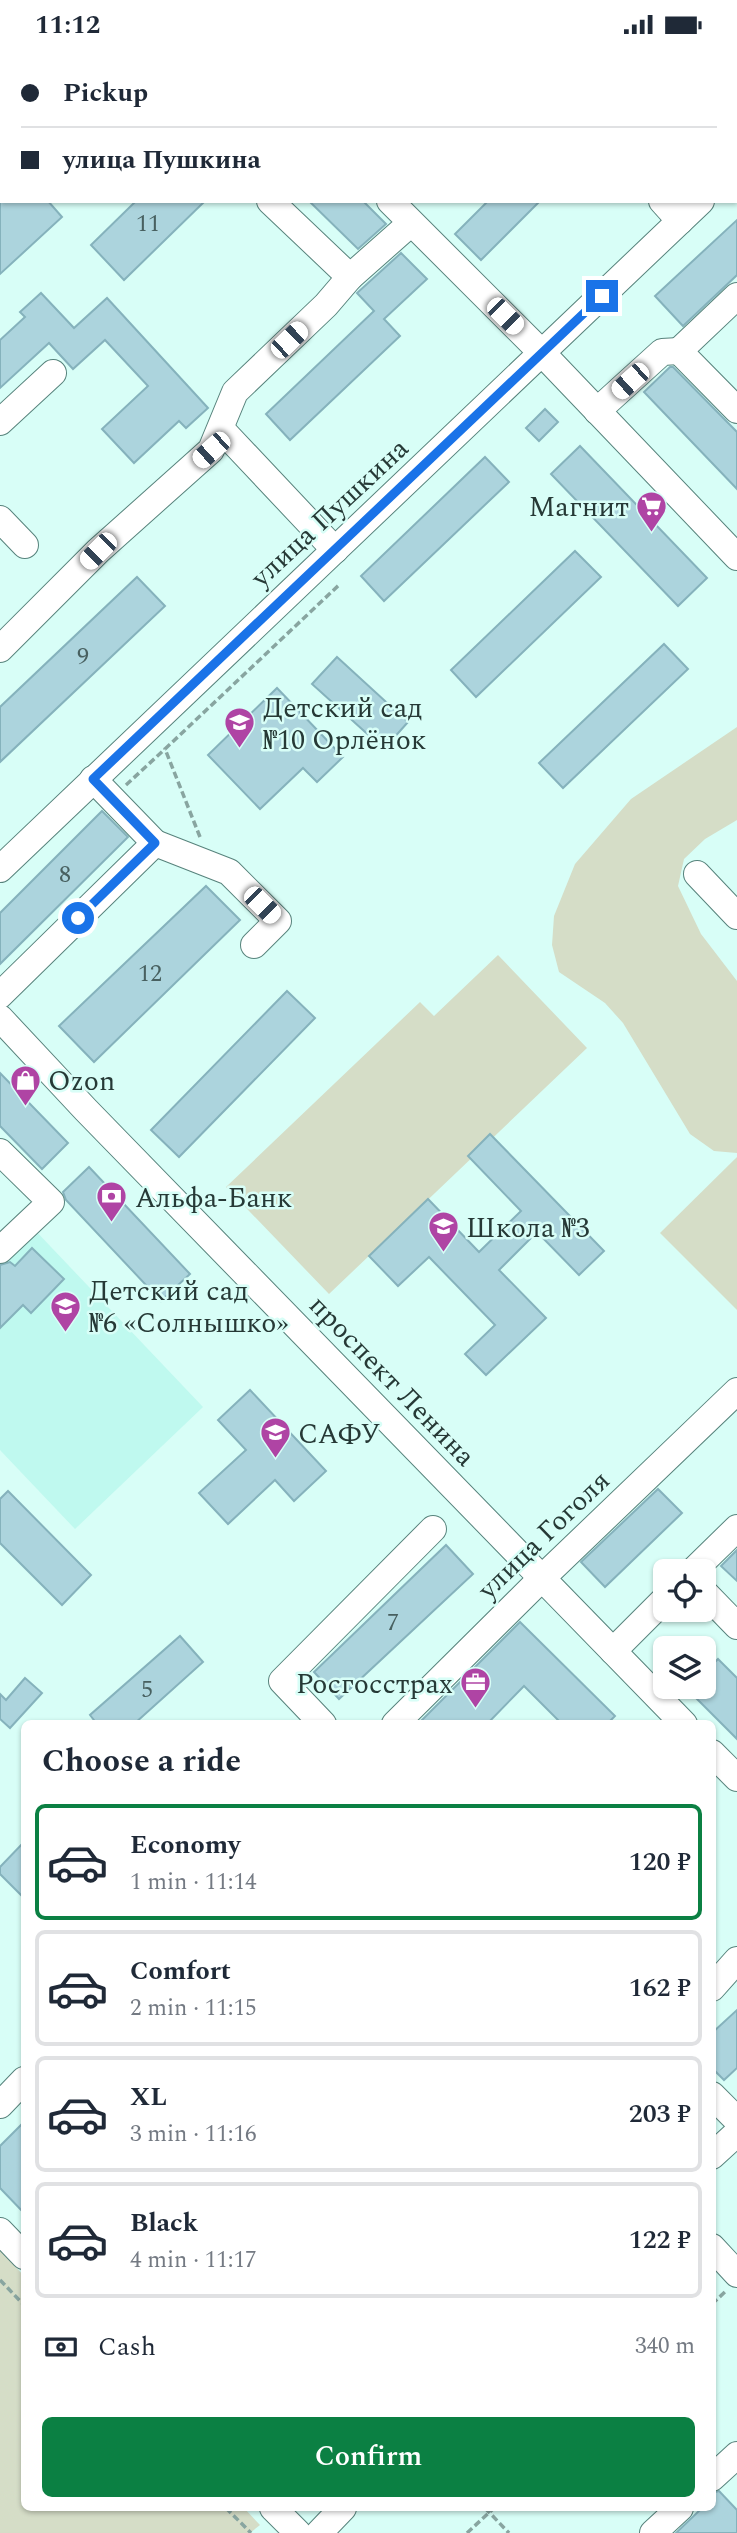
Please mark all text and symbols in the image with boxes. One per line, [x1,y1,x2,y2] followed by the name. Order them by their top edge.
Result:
[35,5,100,45] text: 11:12
[63,73,148,113] text: Pickup
[63,140,261,180] text: улица Пушкина
[136,206,160,242] house number: 11
[586,280,618,312] route end
[483,294,528,338] car
[267,318,312,362] car
[608,359,653,403] car
[189,428,234,472] car
[240,428,419,599] street label: улица Пушкина
[529,486,629,529] place label: Магнит
[635,489,669,533] supermarket icon: Магнит
[76,529,121,573] car
[77,639,89,675] house number: 9
[263,687,426,762] place label: Детский сад №10 Орлёнок
[223,706,257,750] school or university icon: Детский сад №10 Орлёнок
[59,857,71,893] house number: 8
[240,883,285,927] car
[62,902,94,934] route start
[138,956,162,992] house number: 12
[48,1060,115,1103] place label: Ozon
[8,1063,42,1107] shop icon: Ozon
[135,1177,292,1220] place label: Альфа-Банк
[95,1180,129,1224] bank icon: Альфа-Банк
[466,1207,590,1250] place label: Школа №3
[426,1210,460,1254] school or university icon: Школа №3
[89,1270,288,1345] place label: Детский сад №6 «Солнышко»
[298,1285,486,1477] street label: проспект Ленина
[49,1289,83,1333] school or university icon: Детский сад №6 «Солнышко»
[298,1413,381,1456] place label: САФУ
[258,1416,292,1460] school or university icon: САФУ
[467,1460,620,1610] street label: улица Гоголя
[653,1559,716,1699] map controls
[653,1559,716,1622] button: locate
[387,1605,399,1641] house number: 7
[653,1636,716,1699] button: layers
[296,1663,453,1706] place label: Росгосстрах
[459,1666,493,1710] office icon: Росгосстрах
[141,1672,153,1708] house number: 5
[42,1737,241,1786] text: Choose a ride
[130,1825,240,1865] text: Economy
[46,1831,109,1894] icon: car
[629,1842,691,1882] text: 120 ₽
[130,1865,257,1900] text: 1 min · 11:14
[130,1951,231,1991] text: Comfort
[46,1957,109,2020] icon: car
[629,1968,691,2008] text: 162 ₽
[130,1991,257,2026] text: 2 min · 11:15
[130,2077,167,2117] text: XL
[46,2083,109,2146] icon: car
[629,2094,691,2134] text: 203 ₽
[130,2117,257,2152] text: 3 min · 11:16
[130,2203,198,2243] text: Black
[46,2209,109,2272] icon: car
[629,2220,691,2260] text: 122 ₽
[130,2243,257,2278] text: 4 min · 11:17
[98,2327,156,2367] text: Cash
[42,2328,80,2366] icon: cash
[635,2329,695,2364] text: 340 m
[42,2417,695,2497] button: Confirm

